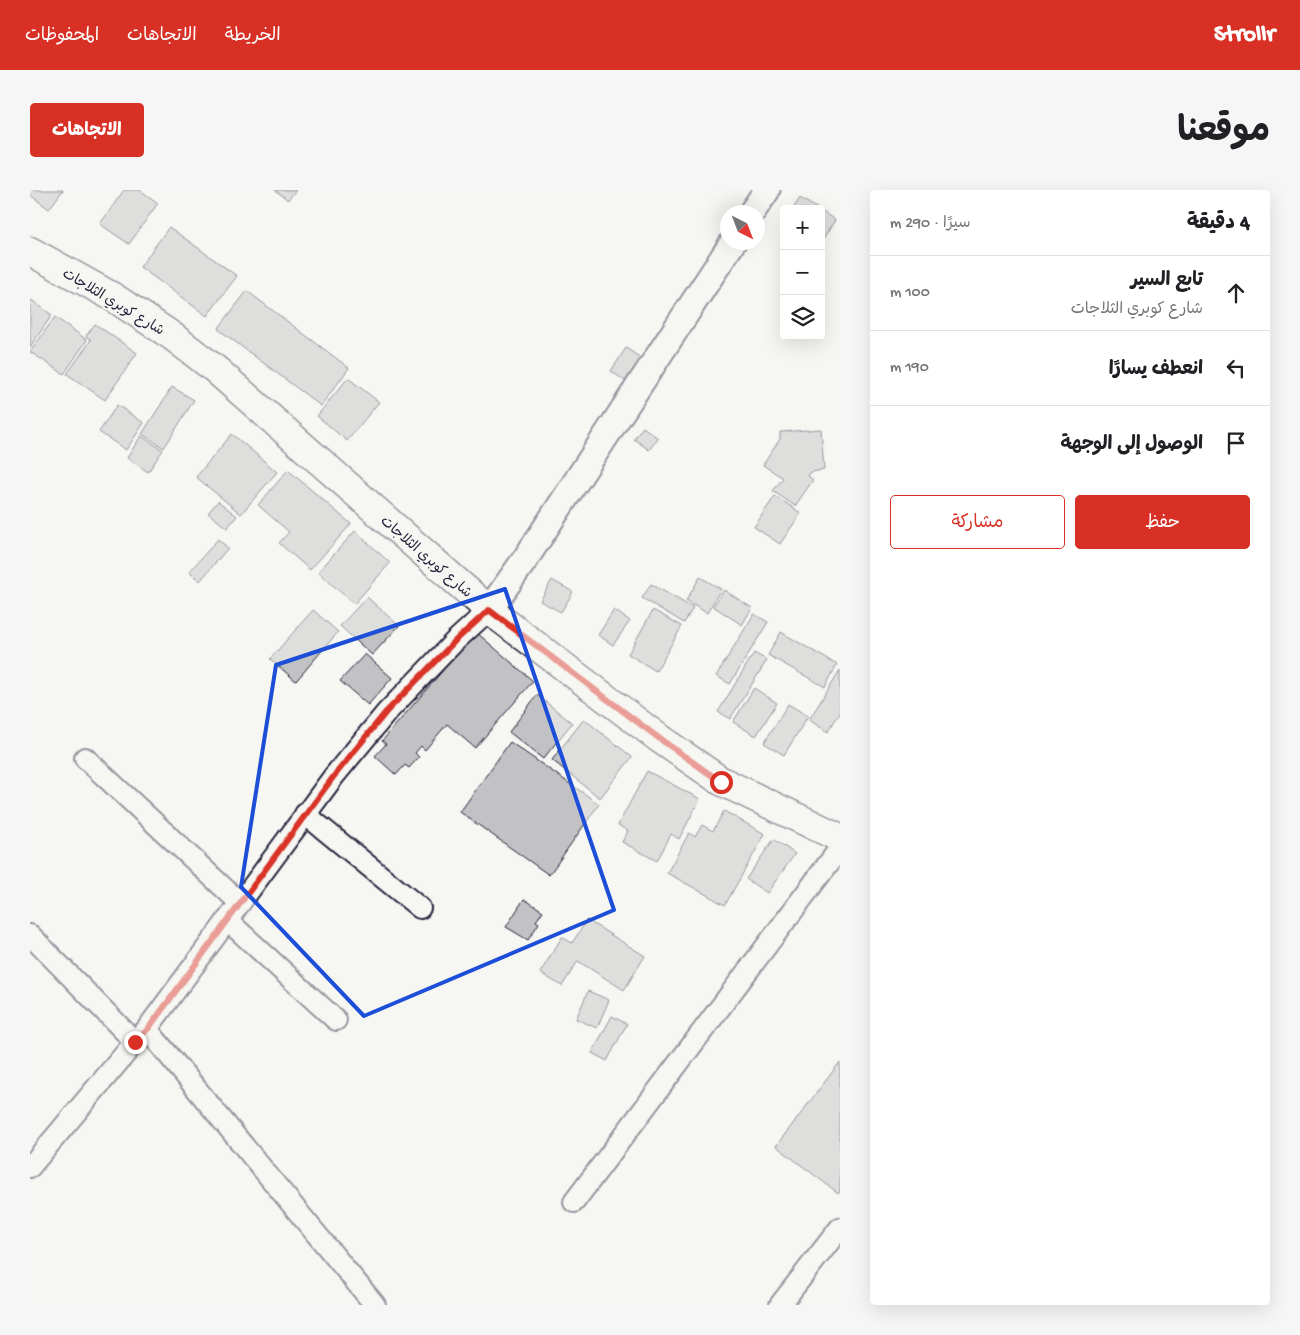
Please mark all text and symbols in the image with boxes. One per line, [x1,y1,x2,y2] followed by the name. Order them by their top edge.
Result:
[1214,21,1275,50] text: Strollr
[25,26,99,47] text: المحفوظات
[127,26,197,47] text: الاتجاهات
[225,26,281,47] text: الخريطة
[30,103,144,157] button: الاتجاهات
[1177,113,1270,154] text: موقعنا
[720,205,765,250] north arrow
[780,205,825,340] map controls
[780,205,825,250] button: +
[1187,212,1250,237] text: 4 دقيقة
[890,215,971,234] text: سيرًا · 290 m
[780,250,825,295] button: −
[59,266,167,340] street label: شارع كوبري الثلاجات
[1131,270,1203,293] text: تابع السير
[1222,279,1250,307] icon: ahead
[890,284,930,303] text: 100 m
[780,295,825,340] button: layers
[1071,301,1203,320] text: شارع كوبري الثلاجات
[1222,354,1250,382] icon: left
[890,359,929,378] text: 190 m
[1109,359,1203,382] text: انعطف يسارًا
[1222,429,1250,457] icon: arrive
[1060,434,1203,457] text: الوصول إلى الوجهة
[890,495,1065,549] button: مشاركة
[1075,495,1250,549] button: حفظ
[376,514,475,602] street label: شارع كوبري الثلاجات
[710,771,733,794] route start
[124,1031,147,1054] route end

